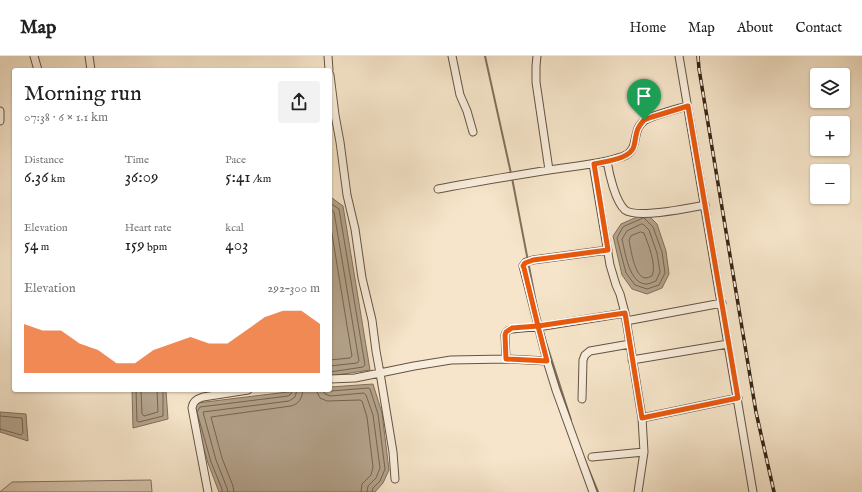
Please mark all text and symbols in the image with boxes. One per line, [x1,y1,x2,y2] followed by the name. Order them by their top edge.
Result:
[20,16,56,40] text: Map
[630,19,666,37] text: Home
[688,19,715,37] text: Map
[737,19,773,37] text: About
[795,19,842,37] text: Contact
[810,68,850,204] map controls
[810,68,850,108] button: layers
[627,79,661,120] pin
[24,80,142,108] text: Morning run
[278,81,320,123] button: share
[633,85,655,107] icon: arrive
[24,109,108,126] text: 07:38 · 6 × 1.1 km
[810,116,850,156] button: +
[24,153,64,167] text: Distance
[125,153,149,167] text: Time
[225,153,246,167] text: Pace
[810,164,850,204] button: −
[24,167,48,188] text: 6.36
[125,167,158,188] text: 36:09
[225,167,251,188] text: 5:41
[48,172,65,186] text: km
[251,172,271,186] text: /km
[24,221,68,235] text: Elevation
[125,221,172,235] text: Heart rate
[225,221,244,235] text: kcal
[24,235,38,256] text: 54
[125,235,145,256] text: 159
[225,235,248,256] text: 403
[38,240,49,254] text: m
[145,240,167,254] text: bpm
[24,280,76,297] text: Elevation
[267,280,320,297] text: 292–300 m

